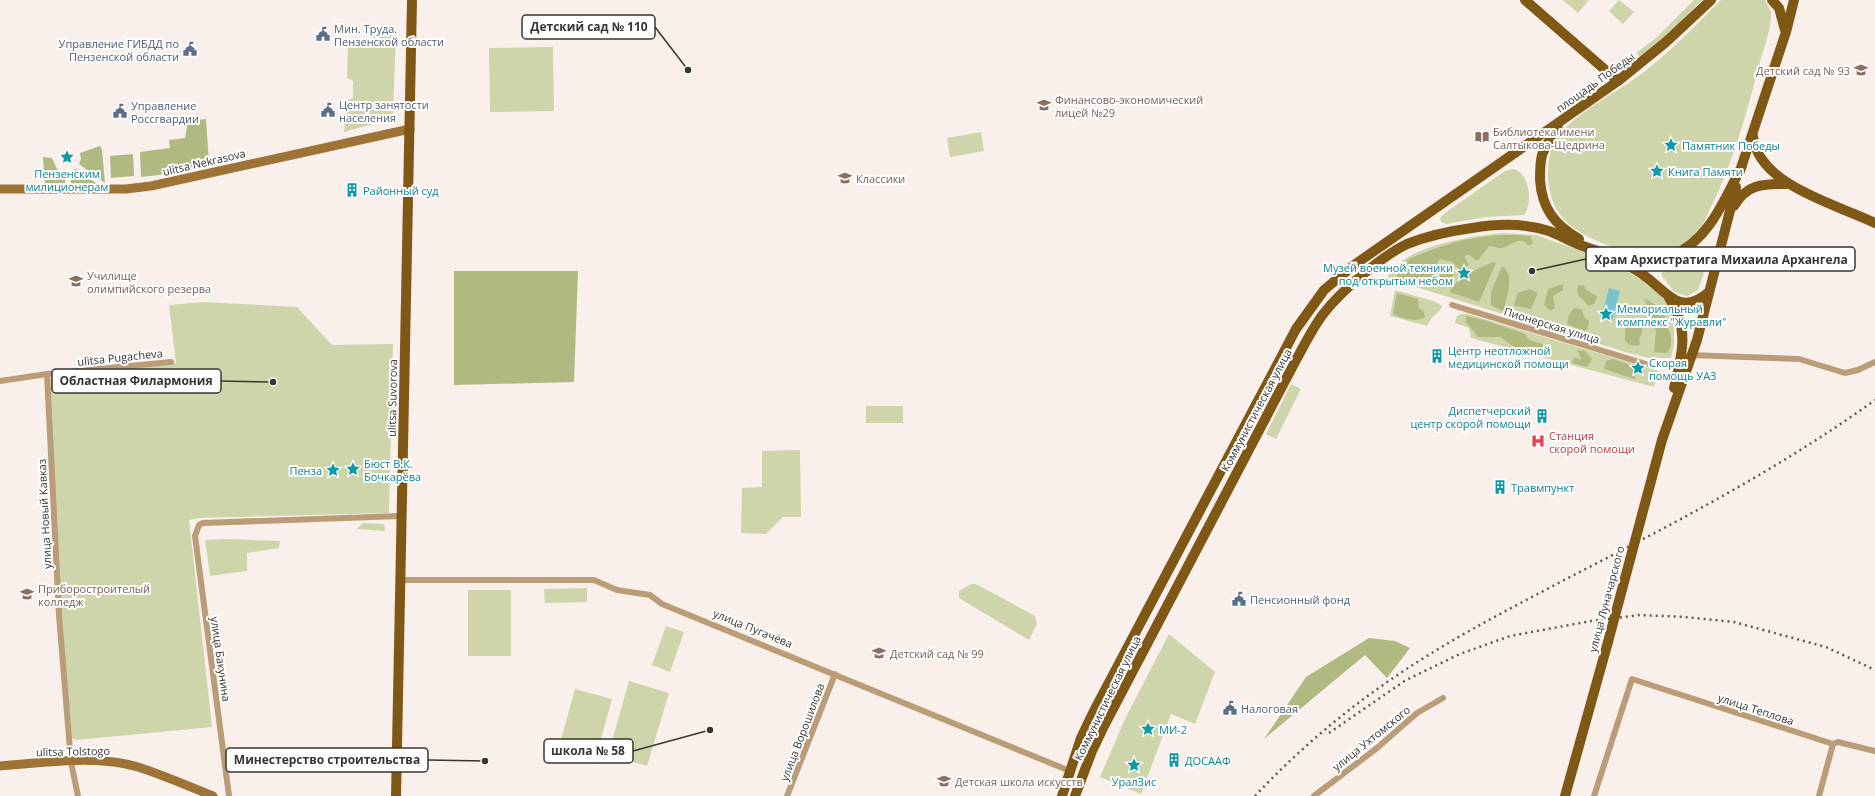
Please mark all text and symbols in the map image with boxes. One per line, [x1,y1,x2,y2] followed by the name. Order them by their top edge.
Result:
[522,15,655,39] callout: Детский сад № 110
[530,18,648,35] text: Детский сад № 110
[334,21,444,49] place label: Мин. Труда. Пензенской области
[315,26,331,42] public building icon: Мин. Труда. Пензенской области
[59,36,179,64] place label: Управление ГИБДД по Пензенской области
[182,41,198,57] public building icon: Управление ГИБДД по Пензенской области
[1553,48,1637,116] street label: площадь Победы
[1853,62,1869,78] school or university icon: Детский сад № 93
[1756,63,1850,78] place label: Детский сад № 93
[1055,92,1203,120] place label: Финансово-экономический лицей №29
[339,97,429,125] place label: Центр занятости населения
[1036,97,1052,113] school or university icon: Финансово-экономический лицей №29
[131,98,199,126] place label: Управление Россгвардии
[320,102,336,118] public building icon: Центр занятости населения
[112,103,128,119] public building icon: Управление Россгвардии
[1493,124,1605,152] place label: Библиотека имени Салтыкова-Щедрина
[1474,129,1490,145] library icon: Библиотека имени Салтыкова-Щедрина
[1663,137,1679,153] place icon: Памятник Победы
[1682,138,1780,153] place label: Памятник Победы
[161,145,247,179] street label: ulitsa Nekrasova
[59,149,75,165] place icon: Пензенским милиционерам
[1649,163,1665,179] place icon: Книга Памяти
[1668,164,1743,179] place label: Книга Памяти
[26,166,108,194] place label: Пензенским милиционерам
[837,170,853,186] school or university icon: Классики
[856,171,905,186] place label: Классики
[344,182,360,198] building icon: Районный суд
[363,183,439,198] place label: Районный суд
[1586,247,1855,271] callout: Храм Архистратига Михаила Архангела
[1594,251,1848,268] text: Храм Архистратига Михаила Архангела
[1323,260,1453,288] place label: Музей военной техники под открытым небом
[1456,265,1472,281] place icon: Музей военной техники под открытым небом
[87,268,211,296] place label: Училище олимпийского резерва
[68,273,84,289] school or university icon: Училище олимпийского резерва
[1617,301,1726,329] place label: Мемориальный комплекс "Журавли"
[1502,303,1602,347] street label: Пионерская улица
[1598,306,1614,322] place icon: Мемориальный комплекс "Журавли"
[1448,343,1569,371] place label: Центр неотложной медицинской помощи
[77,345,163,369] street label: ulitsa Pugacheva
[1217,346,1295,474] street label: Коммунистическая улица
[1429,348,1445,364] building icon: Центр неотложной медицинской помощи
[1649,355,1717,383] place label: Скорая помощь УАЗ
[384,359,400,437] street label: ulitsa Suvorova
[1630,360,1646,376] place icon: Скорая помощь УАЗ
[52,369,221,393] callout: Областная Филармония
[59,372,213,389] text: Областная Филармония
[1410,403,1531,431] place label: Диспетчерский центр скорой помощи
[1534,408,1550,424] building icon: Диспетчерский центр скорой помощи
[1549,428,1635,456] place label: Станция скорой помощи
[1530,433,1546,449] hospital icon: Станция скорой помощи
[364,456,421,484] place label: Бюст В.К. Бочкарёва
[34,459,54,569] street label: улица Новый Кавказ
[345,461,361,477] place icon: Бюст В.К. Бочкарёва
[325,462,341,478] place icon: Пенза
[289,463,322,478] place label: Пенза
[1492,479,1508,495] building icon: Травмпункт
[1511,480,1574,495] place label: Травмпункт
[1585,544,1628,654] street label: улица Луначарского
[38,581,150,609] place label: Приборостроителый колледж
[19,586,35,602] school or university icon: Приборостроителый колледж
[1231,591,1247,607] public building icon: Пенсионный фонд
[1250,592,1351,607] place label: Пенсионный фонд
[711,605,795,651] street label: улица Пугачёва
[208,616,234,702] street label: улица Бакунина
[1070,633,1144,763] street label: Коммунистическая улица
[871,645,887,661] school or university icon: Детский сад № 99
[890,646,984,661] place label: Детский сад № 99
[776,681,828,783] street label: улица Ворошилова
[1716,690,1796,728] street label: улица Теплова
[1222,700,1238,716] public building icon: Налоговая
[1241,701,1298,716] place label: Налоговая
[1329,702,1413,774] street label: улица Ухтомского
[1140,721,1156,737] place icon: МИ-2
[1159,722,1187,737] place label: МИ-2
[544,739,633,763] callout: школа № 58
[551,742,625,759] text: школа № 58
[36,743,111,759] street label: ulitsa Tolstogo
[226,748,428,772] callout: Минестерство строительства
[234,751,420,768] text: Минестерство строительства
[1166,752,1182,768] building icon: ДОСААФ
[1185,753,1231,768] place label: ДОСААФ
[1126,757,1142,773] place icon: УралЗис
[936,773,952,789] school or university icon: Детская школа искусств
[955,774,1083,789] place label: Детская школа искусств
[1112,774,1156,789] place label: УралЗис

